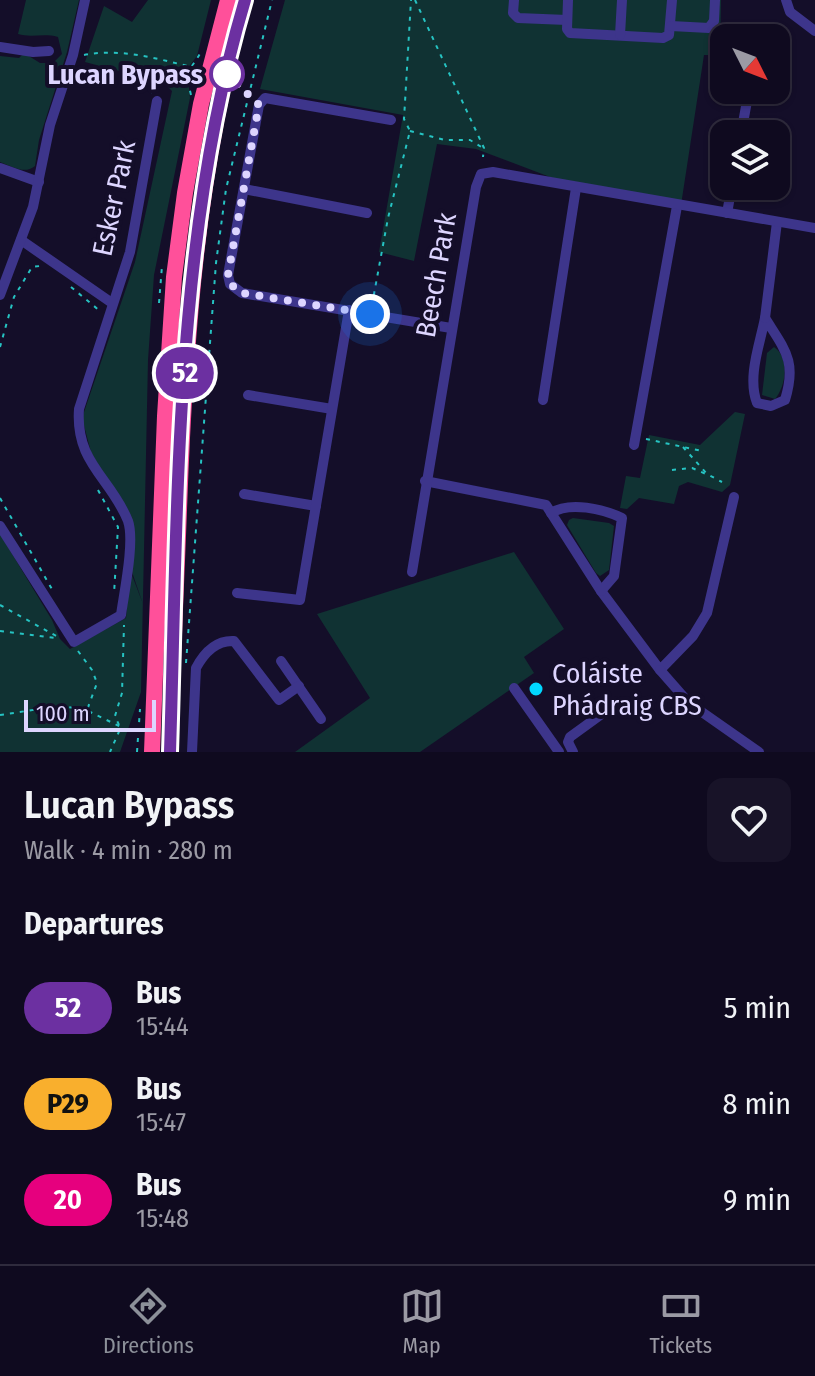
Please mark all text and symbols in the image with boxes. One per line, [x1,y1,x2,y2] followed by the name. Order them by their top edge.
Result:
[710,24,790,104] north arrow
[710,24,790,200] map controls
[210,57,244,91] marker: Lucan Bypass
[47,58,203,91] place label: Lucan Bypass
[710,120,790,200] button: layers
[86,136,143,259] street label: Esker Park
[409,209,463,340] street label: Beech Park
[350,294,390,334] your location
[149,347,221,399] line badge: 52
[172,356,198,389] text: 52
[552,657,702,722] place label: Coláiste Phádraig CBS
[527,680,545,698] marker: Coláiste Phádraig CBS
[24,696,156,732] scale bar
[36,700,90,727] text: 100 m
[707,778,791,862] button: heart
[24,782,234,828] text: Lucan Bypass
[24,835,233,866] text: Walk · 4 min · 280 m
[24,906,164,942] text: Departures
[136,975,181,1011] text: Bus
[724,990,791,1026] text: 5 min
[55,991,81,1024] text: 52
[136,1011,189,1042] text: 15:44
[136,1071,181,1107] text: Bus
[723,1086,791,1122] text: 8 min
[47,1087,89,1120] text: P29
[136,1107,186,1138] text: 15:47
[136,1167,181,1203] text: Bus
[723,1182,791,1218] text: 9 min
[54,1183,82,1216] text: 20
[136,1203,189,1234] text: 15:48
[103,1284,194,1359] tab: Directions
[400,1284,444,1359] tab: Map
[649,1284,712,1359] tab: Tickets

